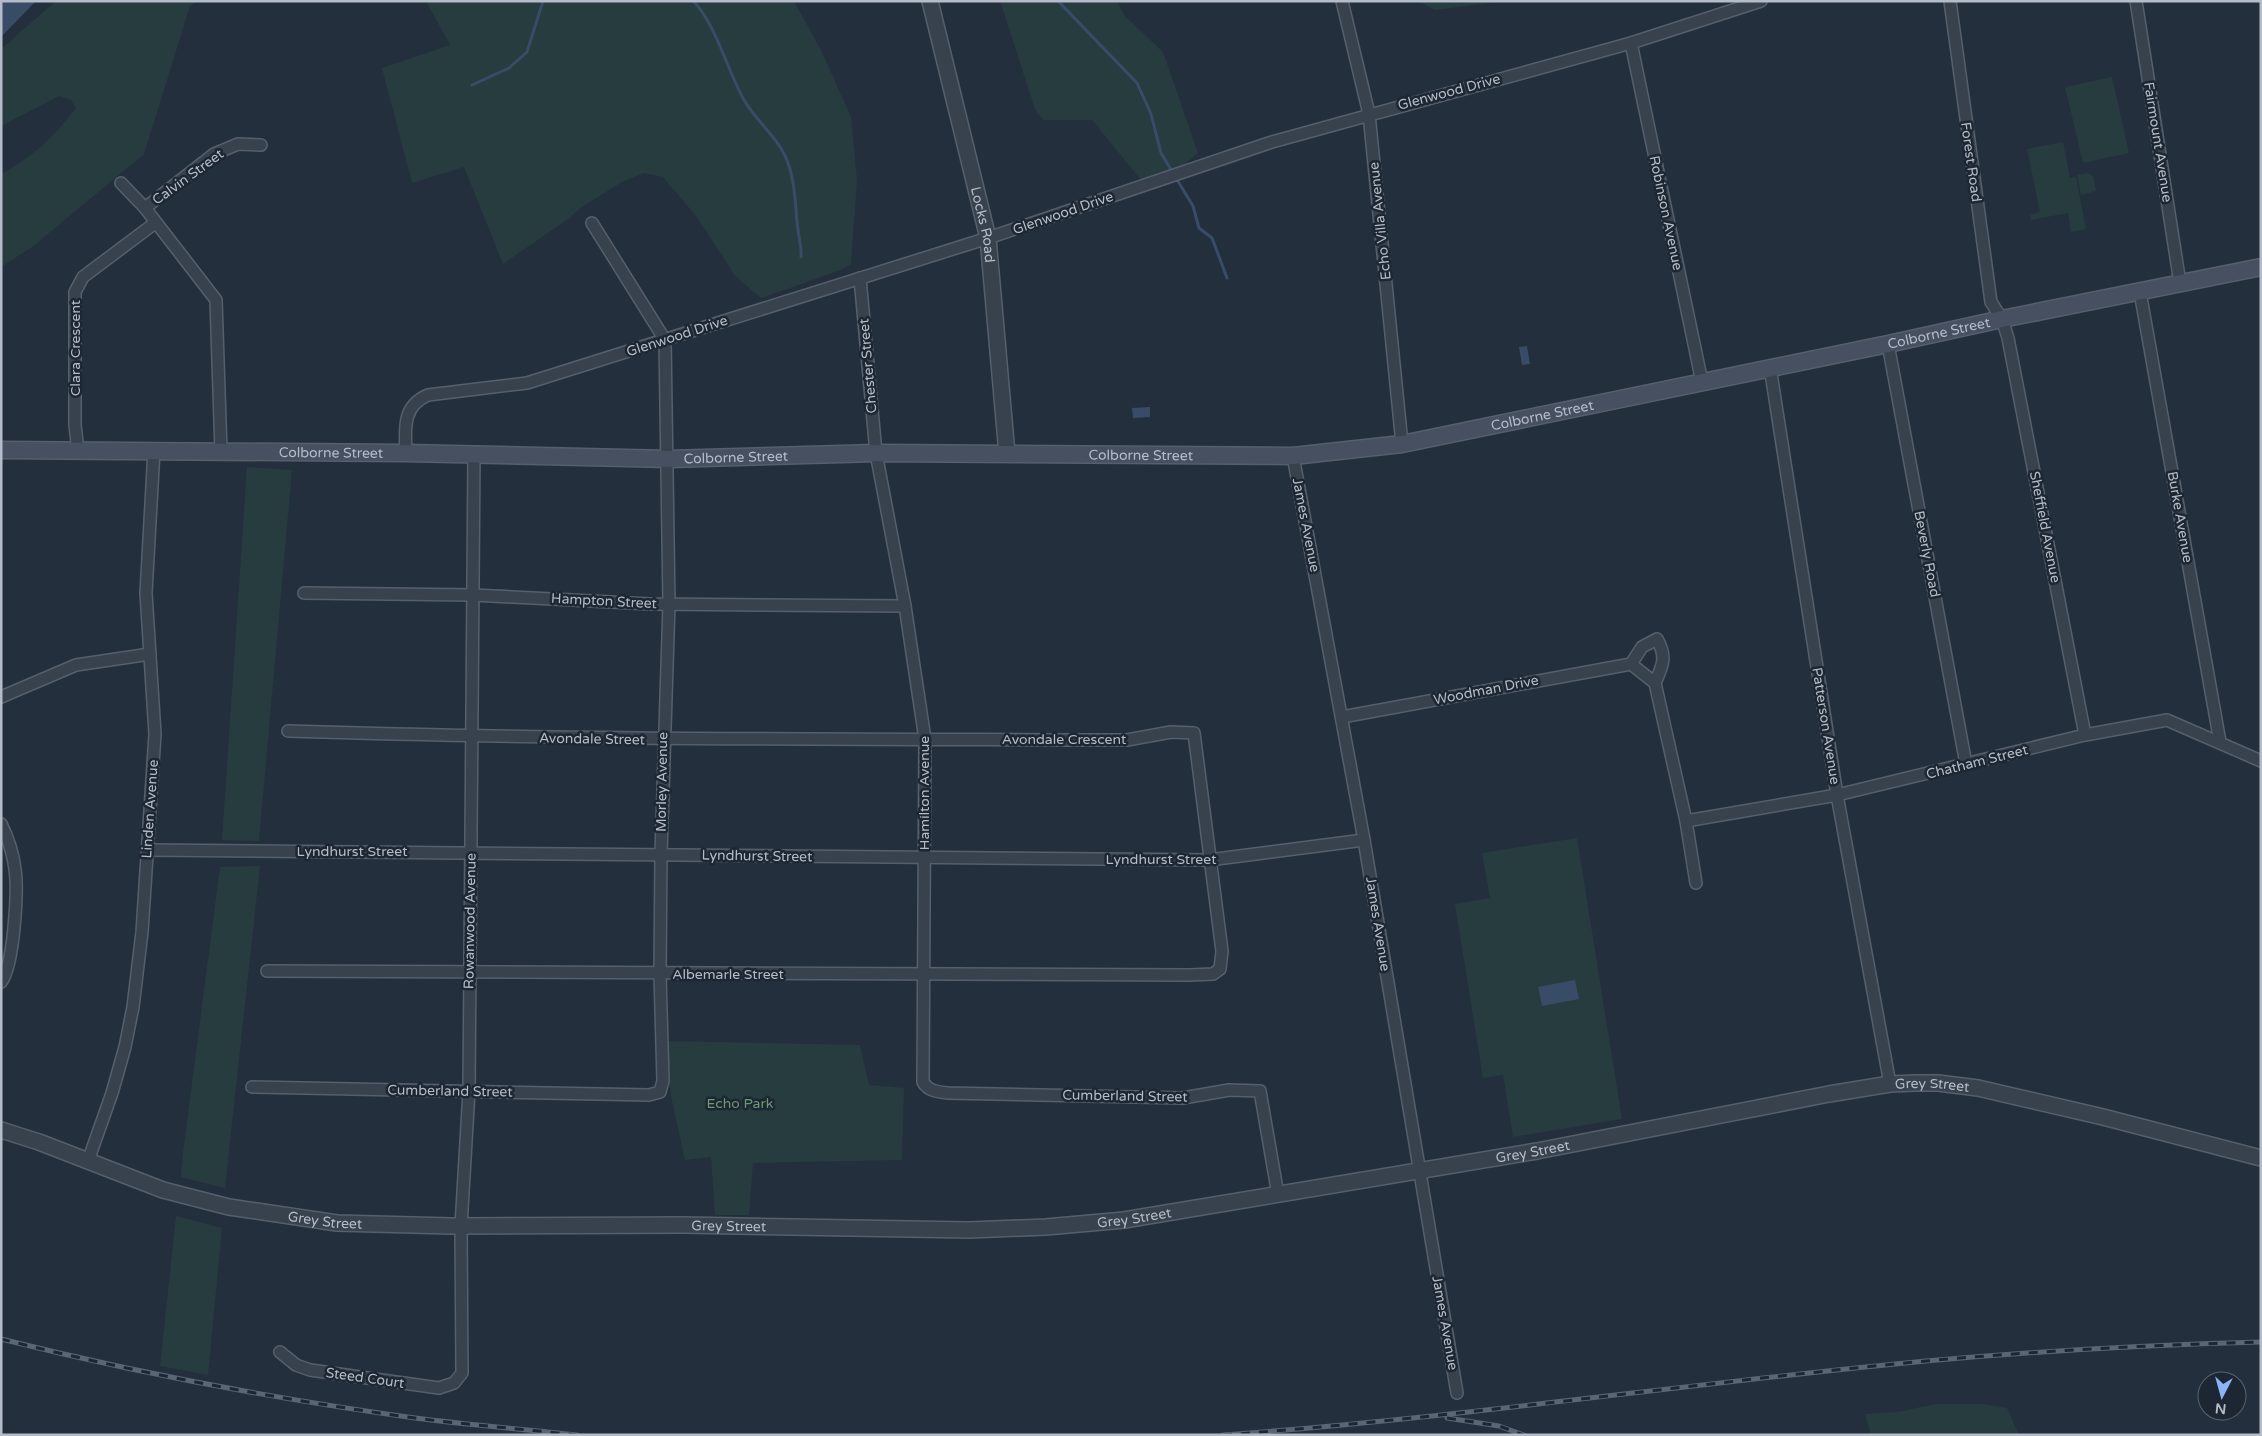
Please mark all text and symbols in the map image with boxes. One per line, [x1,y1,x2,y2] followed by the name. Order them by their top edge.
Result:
[1396,70,1502,114] street label: Glenwood Drive
[2140,81,2176,203] street label: Fairmount Avenue
[1957,121,1985,203] street label: Forest Road
[149,145,228,209] street label: Calvin Street
[1646,154,1686,272] street label: Robinson Avenue
[1365,161,1395,281] street label: Echo Villa Avenue
[967,185,999,263] street label: Locks Road
[1010,188,1116,238] street label: Glenwood Drive
[67,299,84,396] street label: Clara Crescent
[624,312,730,360] street label: Glenwood Drive
[1886,313,1992,352] street label: Colborne Street
[855,317,881,414] street label: Chester Street
[1489,396,1596,434] street label: Colborne Street
[279,444,384,461] street label: Colborne Street
[1089,446,1194,464] street label: Colborne Street
[683,447,789,467] street label: Colborne Street
[2026,470,2064,584] street label: Sheffield Avenue
[2164,470,2196,564] street label: Burke Avenue
[1289,476,1323,574] street label: James Avenue
[1910,509,1944,599] street label: Beverly Road
[551,590,658,612] street label: Hampton Street
[1808,666,1844,786] street label: Patterson Avenue
[1432,671,1540,709] street label: Woodman Drive
[539,730,646,748] street label: Avondale Street
[1002,731,1127,748] street label: Avondale Crescent
[653,732,671,832] street label: Morley Avenue
[916,736,933,850] street label: Hamilton Avenue
[1924,741,2030,783] street label: Chatham Street
[138,759,162,859] street label: Linden Avenue
[297,843,408,860] street label: Lyndhurst Street
[701,847,813,865] street label: Lyndhurst Street
[1106,851,1217,868] street label: Lyndhurst Street
[460,853,480,989] street label: Rowanwood Avenue
[1362,875,1394,973] street label: James Avenue
[672,966,785,983] street label: Albemarle Street
[1895,1074,1971,1095] street label: Grey Street
[387,1081,514,1101] street label: Cumberland Street
[1062,1086,1189,1106] street label: Cumberland Street
[707,1095,774,1112] park label: Echo Park
[1494,1136,1572,1166] street label: Grey Street
[1096,1204,1173,1231] street label: Grey Street
[287,1207,363,1232] street label: Grey Street
[691,1217,767,1235] street label: Grey Street
[1428,1274,1462,1372] street label: James Avenue
[325,1364,406,1392] street label: Steed Court
[2197,1371,2247,1421] north arrow
[2214,1399,2227,1417] text: N

